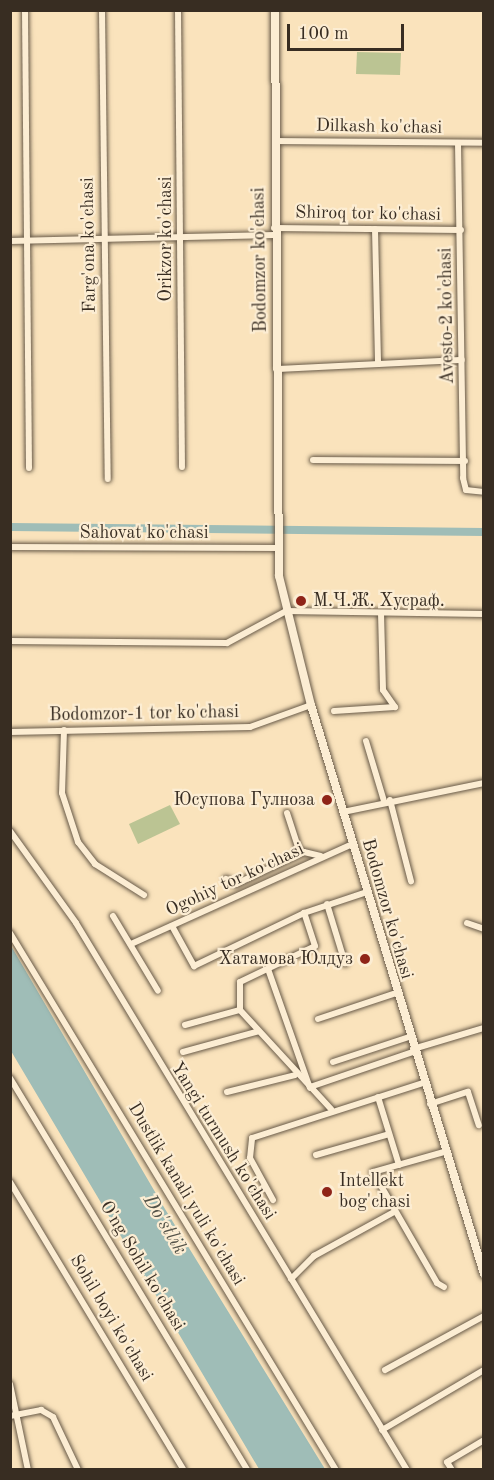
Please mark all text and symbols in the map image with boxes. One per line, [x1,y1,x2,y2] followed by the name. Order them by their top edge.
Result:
[290,12,407,50] scale bar
[298,25,349,43] text: 100 m
[316,115,442,139] street label: Dilkash ko'chasi
[155,176,177,302] street label: Orikzor ko'chasi
[77,177,101,313] street label: Farg'ona ko'chasi
[248,187,272,333] street label: Bodomzor ko'chasi
[295,202,441,226] street label: Shiroq tor ko'chasi
[435,248,459,384] street label: Avesto-2 ko'chasi
[79,522,209,544] street label: Sahovat ko'chasi
[313,590,445,612] place label: М.Ч.Ж. Хусраф.
[294,594,308,608] marker: М.Ч.Ж. Хусраф.
[49,702,239,726] street label: Bodomzor-1 tor ko'chasi
[173,789,315,811] place label: Юсупова Гулноза
[320,793,334,807] marker: Юсупова Гулноза
[357,836,417,982] street label: Bodomzor ko'chasi
[162,839,308,921] street label: Ogohiy tor ko'chasi
[219,948,353,970] place label: Хатамова Юлдуз
[358,952,372,966] marker: Хатамова Юлдуз
[166,1058,280,1224] street label: Yangi turmush ko'chasi
[123,1099,249,1289] street label: Dustlik kanali yuli ko'chasi
[339,1171,410,1214] place label: Intellekt bog'chasi
[320,1185,334,1199] marker: Intellekt bog'chasi
[137,1190,191,1260] water label: Do'stlik
[95,1197,189,1335] street label: O'ng Sohil ko'chasi
[65,1251,157,1385] street label: Sohil boyi ko'chasi

